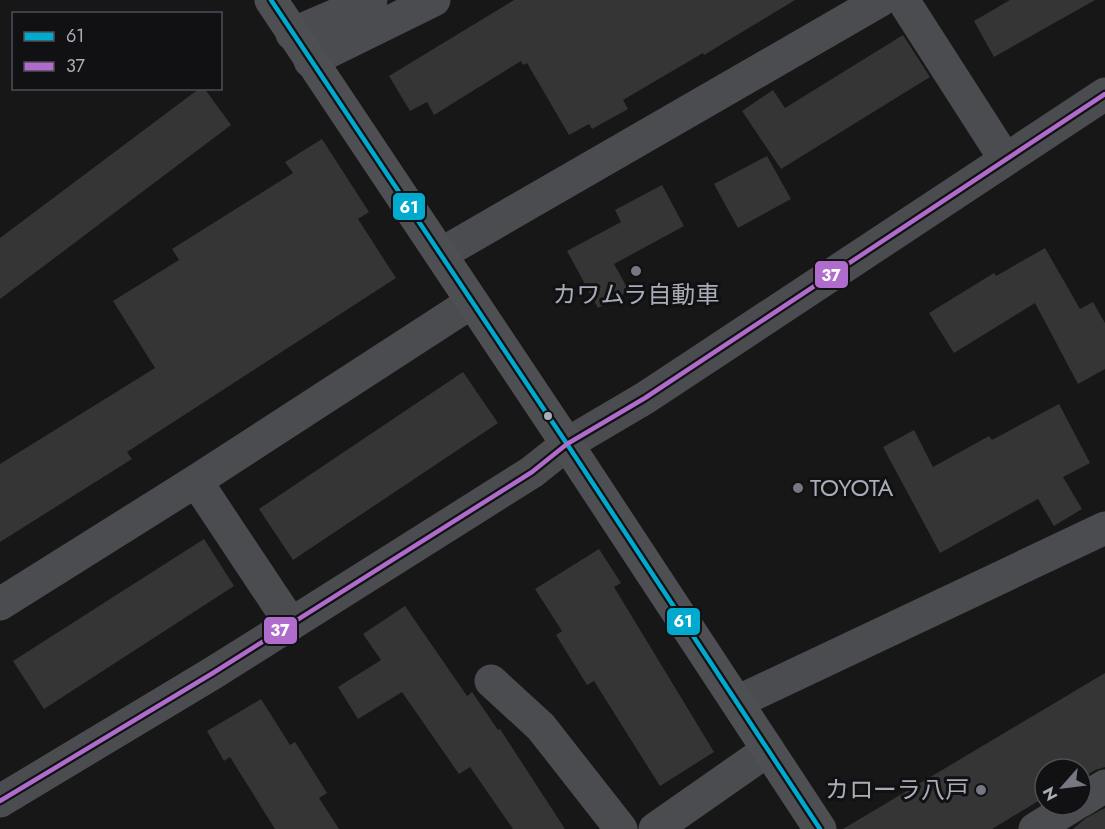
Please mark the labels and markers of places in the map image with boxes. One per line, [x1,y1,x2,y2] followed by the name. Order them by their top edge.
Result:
[629,264,643,278] marker: カワムラ自動車
[553,277,719,312] place label: カワムラ自動車
[542,410,554,422] unlabelled marker
[810,470,893,505] place label: TOYOTA
[791,481,805,495] marker: TOYOTA
[825,772,969,807] place label: カローラ八戸
[974,783,988,797] marker: カローラ八戸

